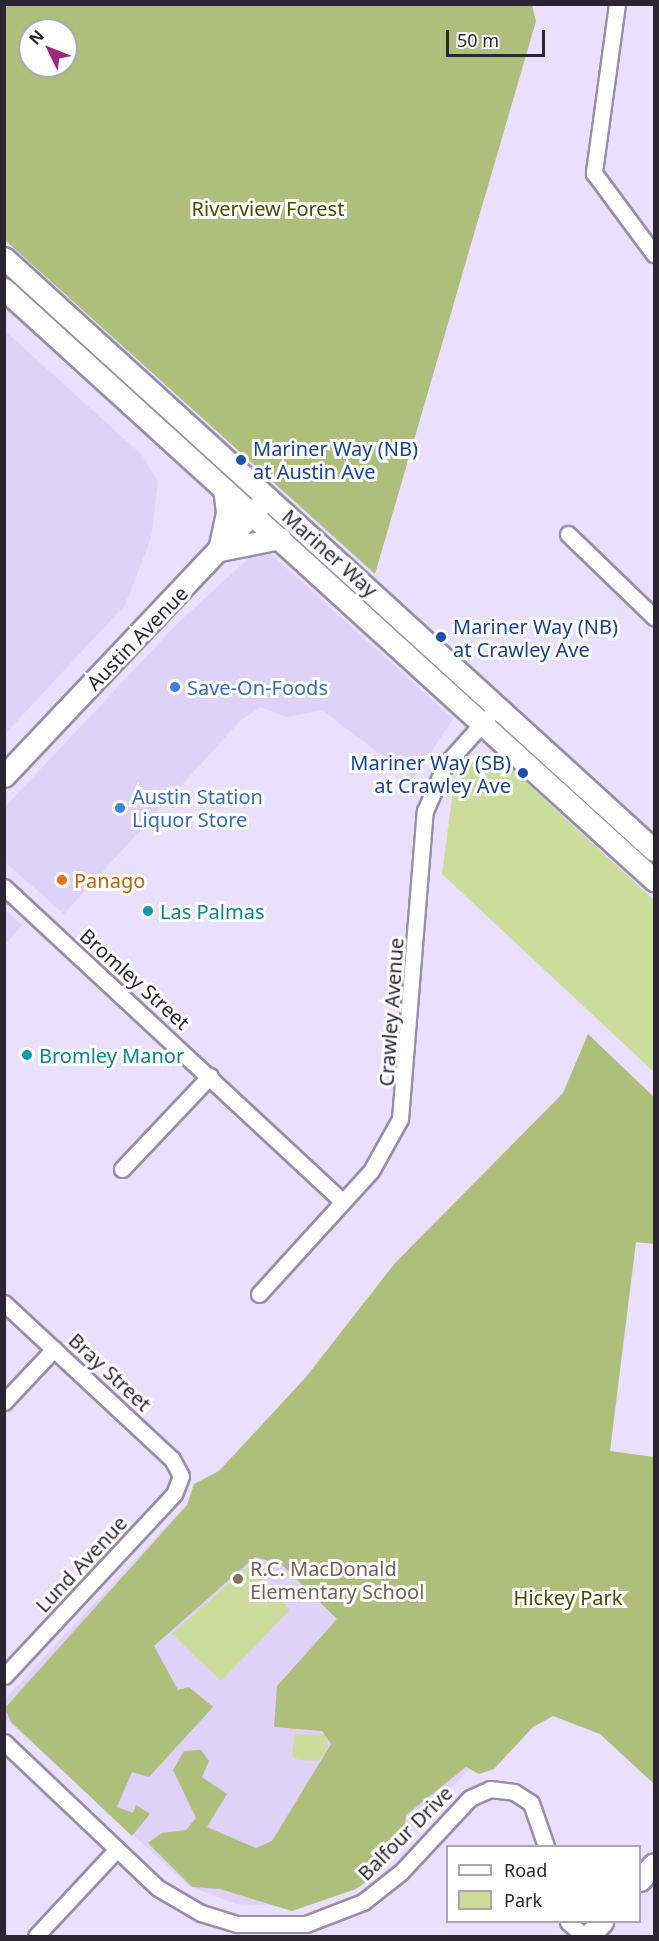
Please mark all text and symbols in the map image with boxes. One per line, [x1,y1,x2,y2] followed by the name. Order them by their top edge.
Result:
[18,18,78,78] north arrow
[449,18,548,56] scale bar
[24,25,49,49] text: N
[457,28,499,52] text: 50 m
[192,196,344,220] park label: Riverview Forest
[253,436,418,483] place label: Mariner Way (NB) at Austin Ave
[234,453,248,467] marker: Mariner Way (NB) at Austin Ave
[278,504,382,602] street label: Mariner Way
[82,581,192,695] street label: Austin Avenue
[453,614,618,661] place label: Mariner Way (NB) at Crawley Ave
[434,630,448,644] marker: Mariner Way (NB) at Crawley Ave
[187,675,328,699] place label: Save-On-Foods
[168,680,182,694] marker: Save-On-Foods
[350,750,511,797] place label: Mariner Way (SB) at Crawley Ave
[516,766,530,780] marker: Mariner Way (SB) at Crawley Ave
[132,784,263,831] place label: Austin Station Liquor Store
[113,801,127,815] marker: Austin Station Liquor Store
[74,868,145,892] place label: Panago
[55,873,69,887] marker: Panago
[160,899,264,923] place label: Las Palmas
[141,904,155,918] marker: Las Palmas
[75,924,195,1034] street label: Bromley Street
[374,937,408,1087] street label: Crawley Avenue
[39,1043,184,1067] place label: Bromley Manor
[20,1048,34,1062] marker: Bromley Manor
[64,1328,156,1416] street label: Bray Street
[30,1511,132,1617] street label: Lund Avenue
[250,1556,424,1603] place label: R.C. MacDonald Elementary School
[231,1572,245,1586] marker: R.C. MacDonald Elementary School
[514,1585,622,1609] park label: Hickey Park
[353,1781,457,1885] street label: Balfour Drive
[446,1845,641,1923] legend
[504,1858,547,1882] text: Road
[504,1888,542,1912] text: Park

